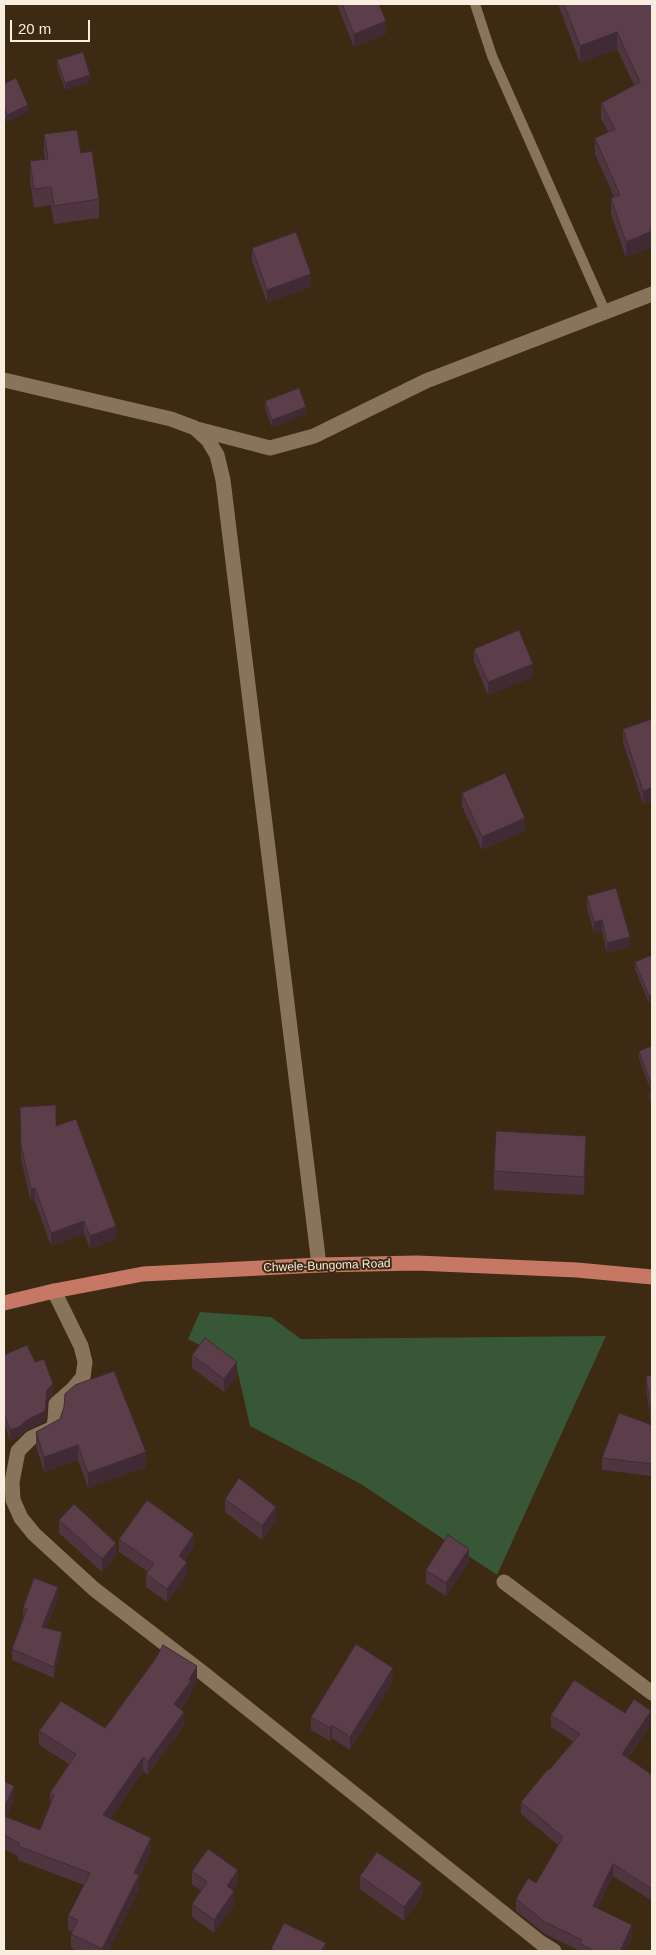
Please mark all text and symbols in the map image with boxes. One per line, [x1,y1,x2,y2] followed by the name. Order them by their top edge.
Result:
[12,10,92,42] scale bar
[18,20,51,37] text: 20 m
[263,1257,391,1275] street label: Chwele-Bungoma Road

